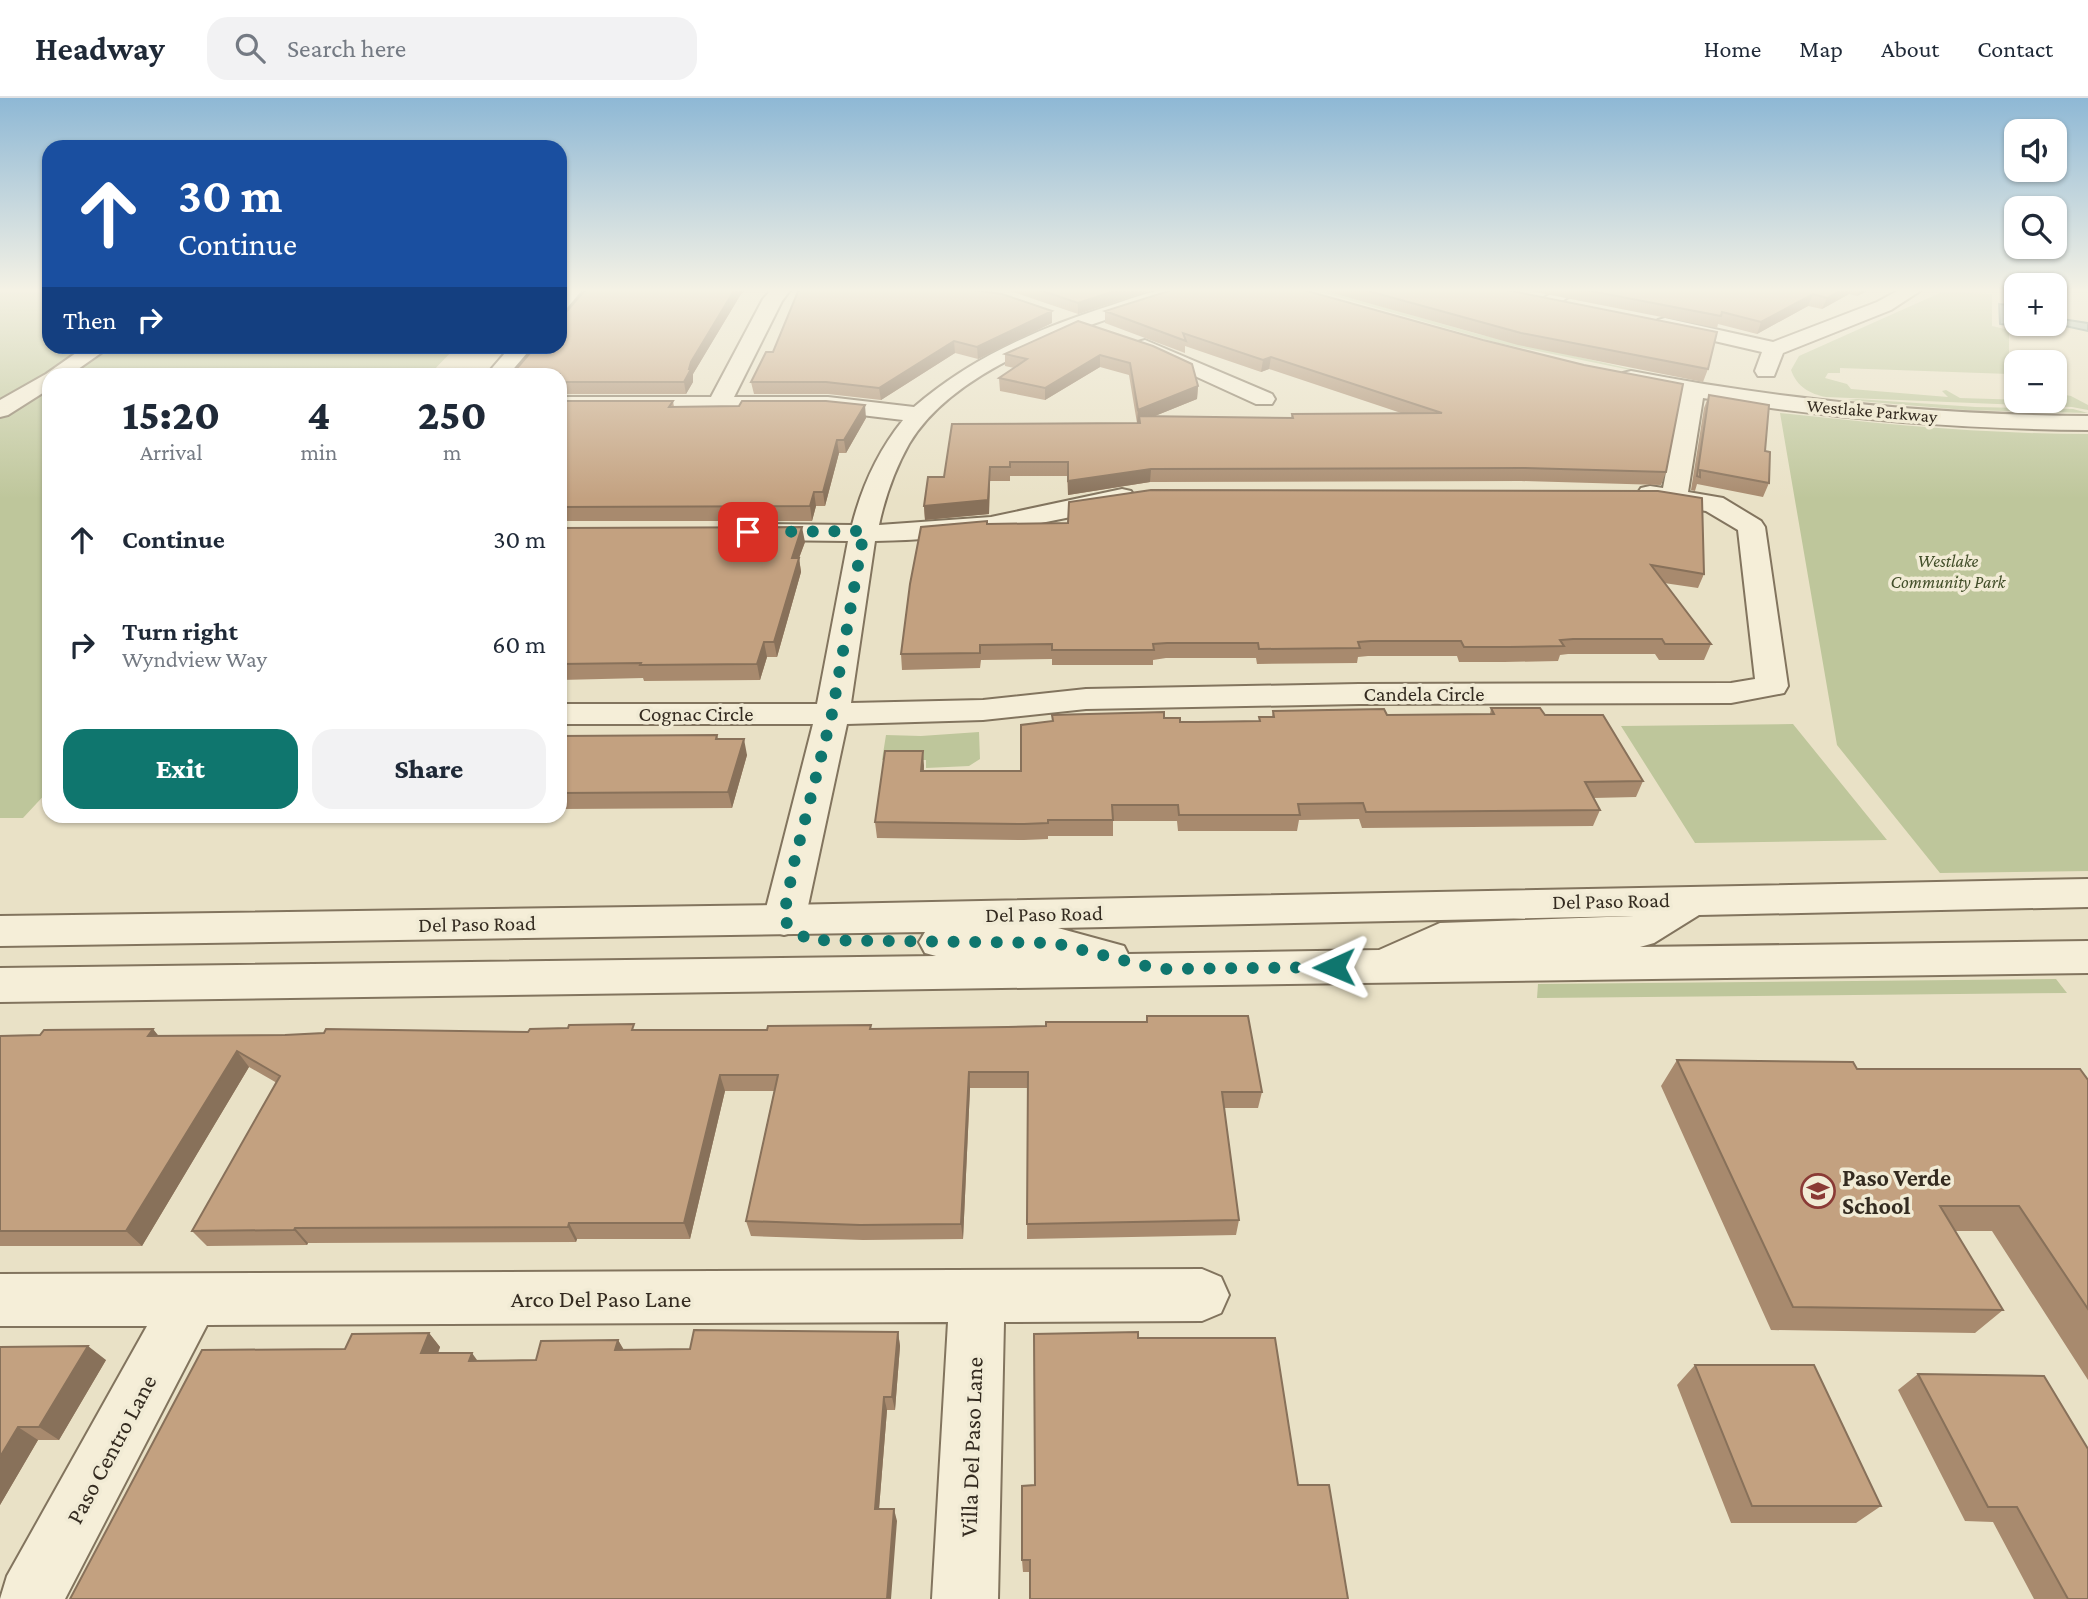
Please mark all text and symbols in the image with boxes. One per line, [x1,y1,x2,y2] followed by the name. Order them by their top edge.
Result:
[207,17,697,80] search box
[231,29,269,67] icon: search
[35,30,165,67] text: Headway
[287,34,406,63] text: Search here
[1704,35,1761,62] text: Home
[1799,35,1843,62] text: Map
[1881,35,1939,62] text: About
[1977,35,2053,62] text: Contact
[2004,119,2067,413] map controls
[2004,119,2067,182] button: sound
[63,168,154,259] icon: ahead
[178,168,283,223] text: 30 m
[2004,196,2067,259] button: search
[178,226,297,262] text: Continue
[2004,273,2067,336] button: +
[131,301,169,339] icon: right
[63,306,117,335] text: Then
[2004,350,2067,413] button: −
[122,391,220,438] text: 15:20
[307,391,330,438] text: 4
[418,391,487,438] text: 250
[1806,395,1939,427] street label: Westlake Parkway
[140,439,203,465] text: Arrival
[300,439,337,465] text: min
[443,439,461,465] text: m
[718,502,778,562] pin
[729,513,767,551] icon: arrive
[63,521,101,559] icon: ahead
[122,525,225,554] text: Continue
[493,525,546,554] text: 30 m
[1891,551,2007,592] park label: Westlake Community Park
[122,617,238,646] text: Turn right
[63,626,101,664] icon: right
[492,630,546,659] text: 60 m
[122,646,267,672] text: Wyndview Way
[1364,682,1485,706] street label: Candela Circle
[639,702,753,726] street label: Cognac Circle
[63,729,298,809] button: Exit
[312,729,546,809] button: Share
[1552,888,1670,914] street label: Del Paso Road
[985,901,1103,927] street label: Del Paso Road
[418,911,536,937] street label: Del Paso Road
[1297,930,1371,1004] position arrow
[1842,1164,1951,1219] place label: Paso Verde School
[1799,1172,1837,1210] school or university icon: Paso Verde School
[511,1285,691,1312] street label: Arco Del Paso Lane
[954,1356,988,1538] street label: Villa Del Paso Lane
[60,1370,162,1528] street label: Paso Centro Lane

